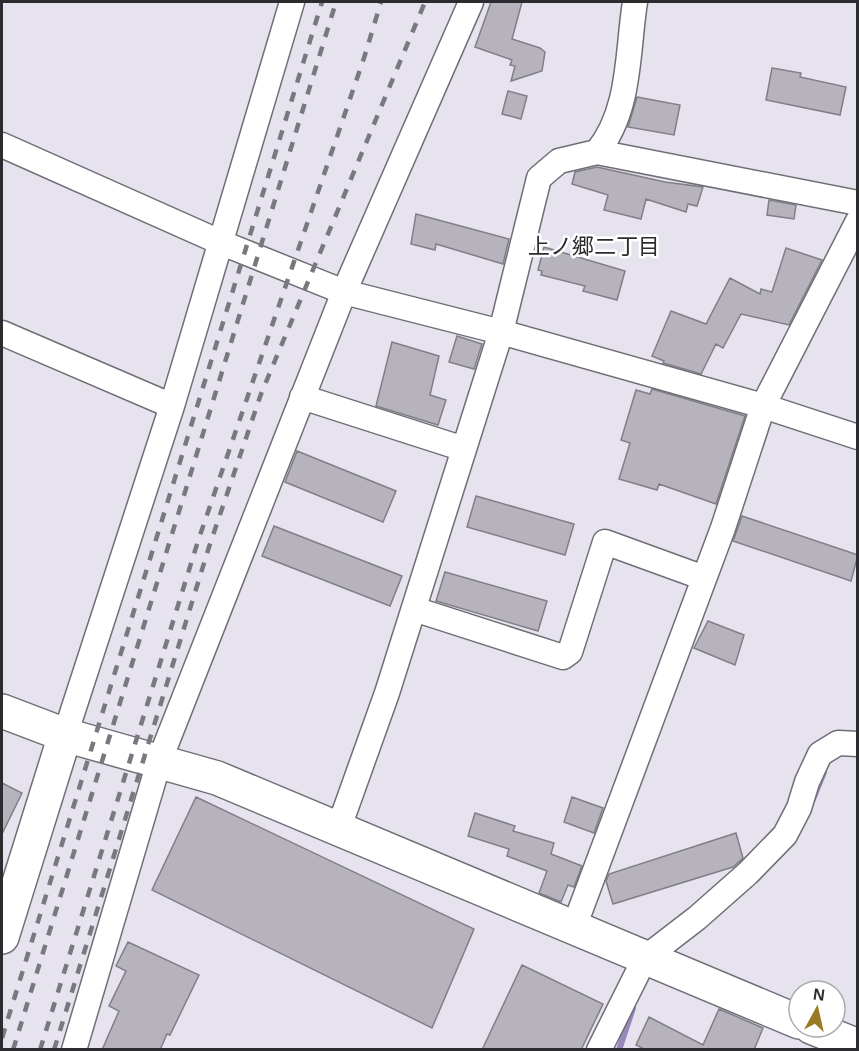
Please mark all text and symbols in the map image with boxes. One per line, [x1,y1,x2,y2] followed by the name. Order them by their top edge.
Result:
[528,234,660,259] district label: 上ノ郷二丁目
[787,979,847,1039] north arrow
[812,985,826,1004] text: N

